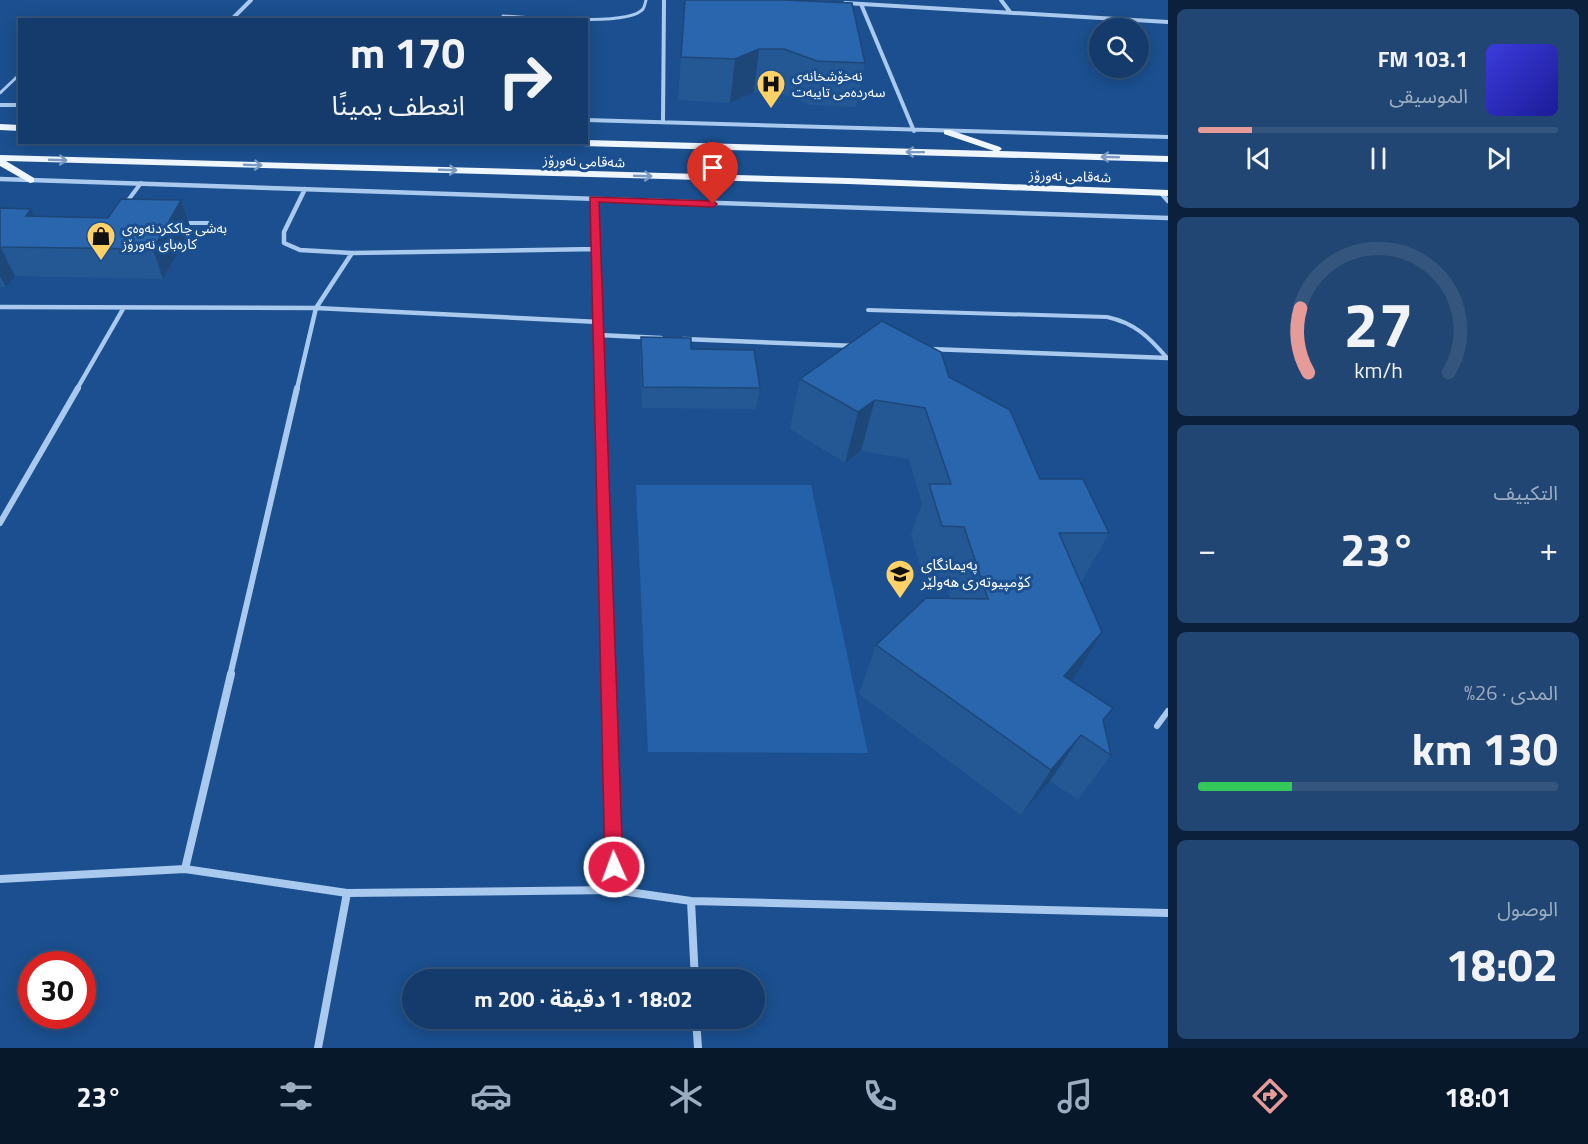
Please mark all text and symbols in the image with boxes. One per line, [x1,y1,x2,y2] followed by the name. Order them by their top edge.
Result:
[1089,18,1149,78] map controls
[1089,18,1149,78] button: search
[350,20,465,84] text: 170 m
[486,42,564,120] icon: right
[1378,42,1468,76] text: 103.1 FM
[792,65,886,102] place label: نەخۆشخانەی سەردەمی تایبەت
[755,68,787,110] hospital icon: نەخۆشخانەی سەردەمی تایبەت
[1389,80,1468,111] text: الموسيقى
[332,84,465,125] text: انعطف يمينًا
[687,142,738,204] pin
[1242,142,1275,175] icon: previous
[1362,142,1395,175] icon: pause
[1482,142,1515,175] icon: next
[905,146,925,158] one-way arrow
[542,149,625,172] street label: شەقامی نەورۆز
[696,151,729,184] icon: arrive
[1100,152,1120,163] one-way arrow
[48,154,68,165] one-way arrow
[243,159,263,171] one-way arrow
[1028,164,1111,187] street label: شەقامی نەورۆز
[438,165,458,176] one-way arrow
[633,170,653,181] one-way arrow
[121,217,227,254] place label: به‌شی چاككردنه‌وه‌ی كاره‌بای نه‌ورۆز
[85,220,117,262] shop icon: به‌شی چاككردنه‌وه‌ی كاره‌بای نه‌ورۆز
[1343,276,1413,371] text: 27
[1354,355,1402,387] text: km/h
[1494,477,1558,508] text: التكييف
[1340,515,1416,583] text: 23°
[1198,524,1216,574] text: −
[1540,524,1558,574] text: +
[920,553,1031,593] place label: پەیمانگای کۆمپیوتەری هەولێر
[884,558,916,600] school or university icon: پەیمانگای کۆمپیوتەری هەولێر
[1464,677,1558,708] text: المدى · 26%
[1412,714,1558,782] text: 130 km
[582,835,646,899] position arrow
[1497,893,1558,924] text: الوصول
[1446,930,1558,998] text: 18:02
[18,951,96,1029] speed limit sign: 30
[474,982,693,1016] text: 18:02 · 1 دقيقة · 200 m
[275,1075,317,1117] icon: filters
[470,1075,512,1117] icon: car
[665,1075,707,1117] icon: climate
[859,1075,901,1117] icon: phone
[1054,1075,1096,1117] icon: music
[1249,1075,1291,1117] icon: directions
[77,1076,122,1117] text: 23°
[1444,1076,1512,1117] text: 18:01

